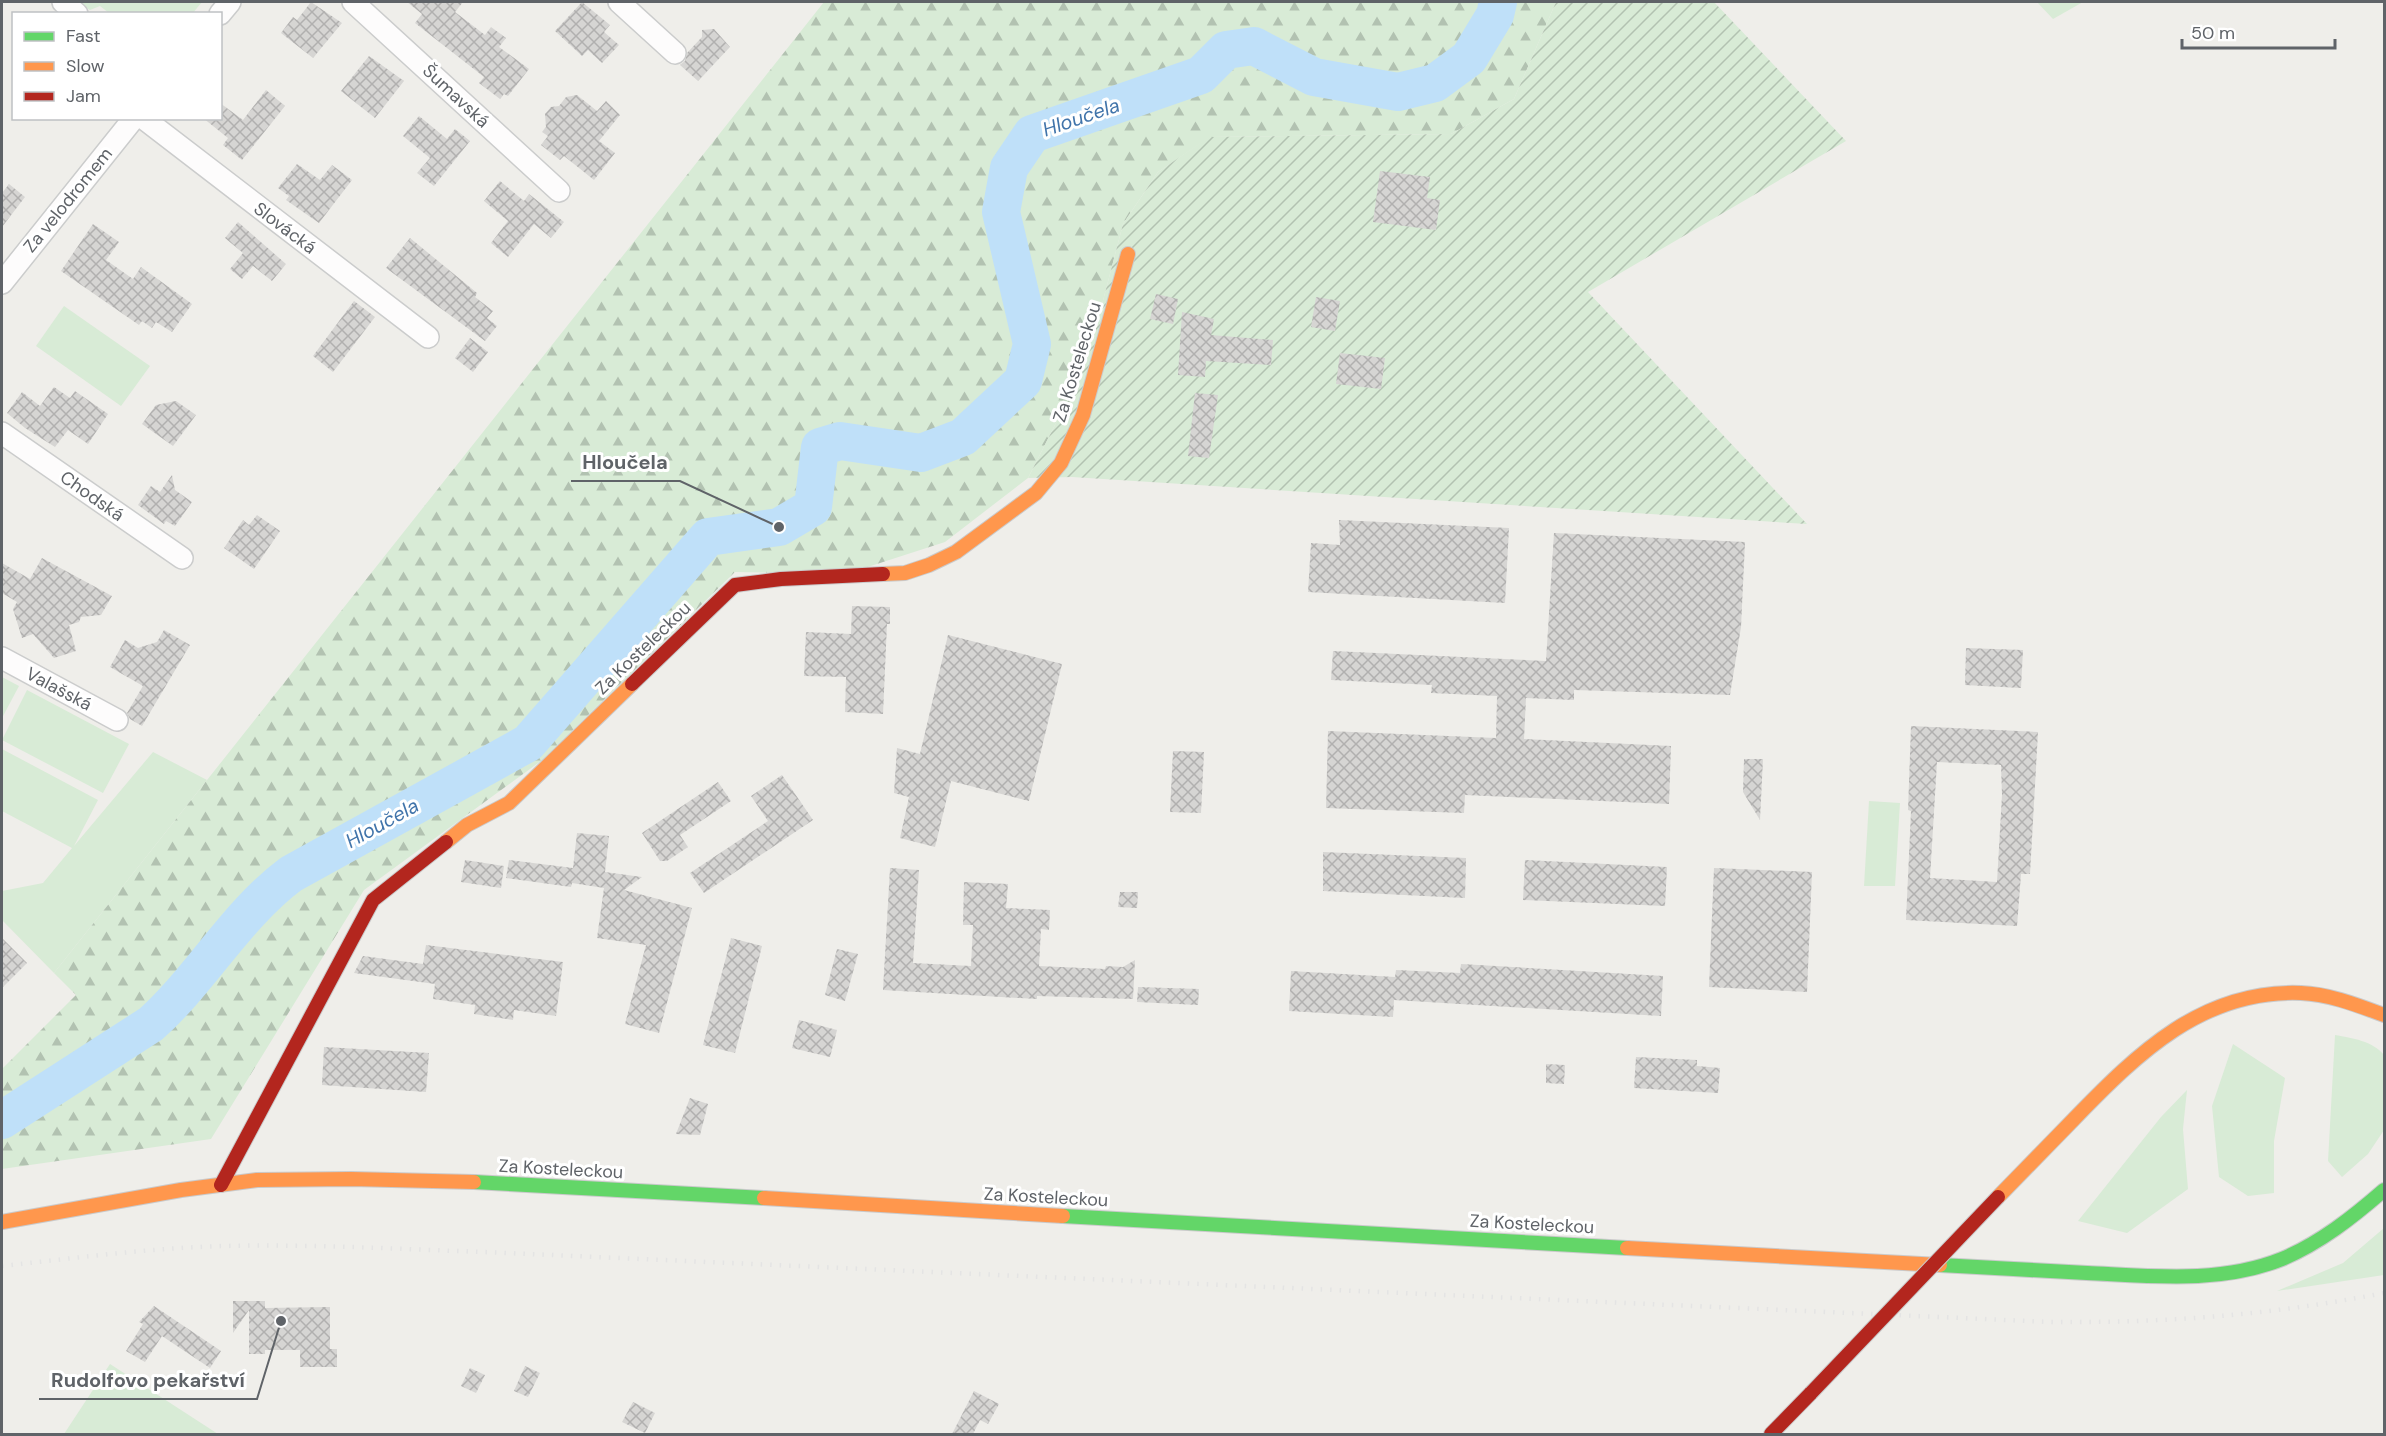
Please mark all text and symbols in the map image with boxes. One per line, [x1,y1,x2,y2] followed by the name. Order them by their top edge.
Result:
[12,12,222,120] legend
[2182,12,2335,50] scale bar
[2191,21,2235,45] text: 50 m
[66,24,101,48] text: Fast
[66,54,105,78] text: Slow
[417,59,495,133] street label: Šumavská
[66,84,101,108] text: Jam
[1039,92,1123,142] water label: Hloučela
[18,142,118,258] street label: Za velodromem
[249,197,321,259] street label: Slovácká
[1047,299,1107,425] street label: Za Kosteleckou
[571,443,680,481] callout: Hloučela
[582,449,668,475] text: Hloučela
[55,465,129,527] street label: Chodská
[590,596,696,700] street label: Za Kosteleckou
[22,662,96,716] street label: Valašská
[341,792,423,854] water label: Hloučela
[498,1154,624,1184] street label: Za Kosteleckou
[983,1182,1109,1212] street label: Za Kosteleckou
[1469,1209,1595,1239] street label: Za Kosteleckou
[39,1361,257,1399] callout: Rudolfovo pekařství
[51,1367,246,1393] text: Rudolfovo pekařství

